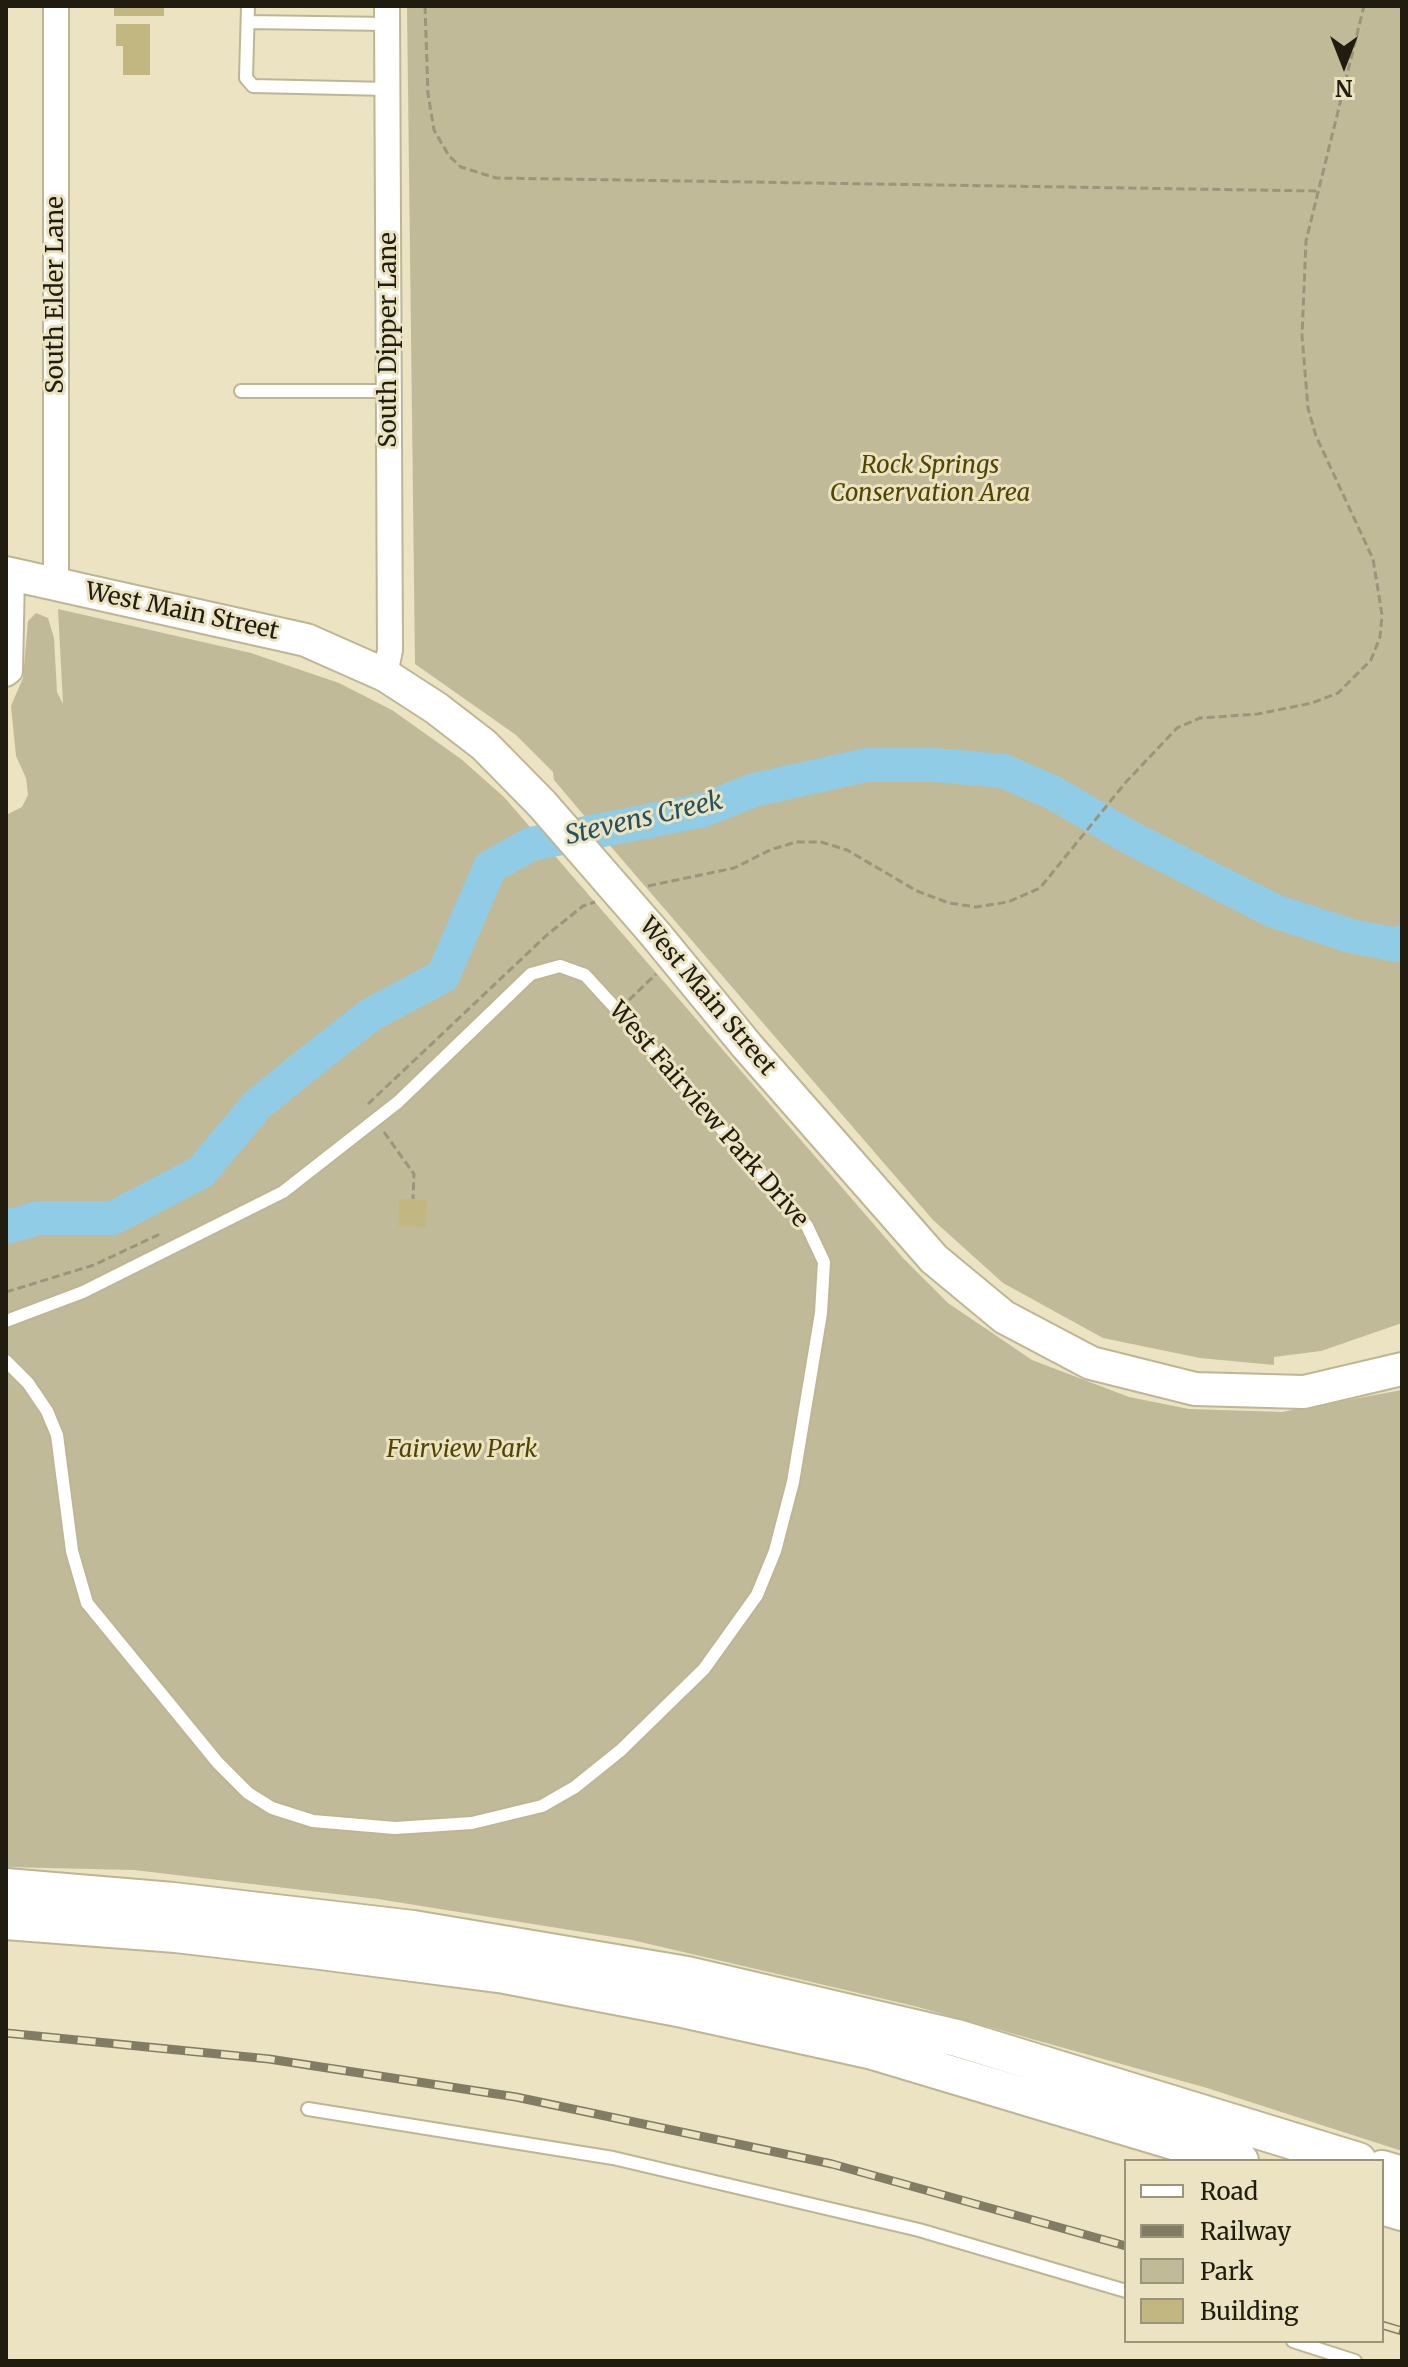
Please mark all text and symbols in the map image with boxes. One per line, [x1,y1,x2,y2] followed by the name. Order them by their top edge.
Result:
[1304,24,1384,104] north arrow
[1335,74,1353,102] text: N
[42,196,70,394] street label: South Elder Lane
[375,232,403,448] street label: South Dipper Lane
[830,452,1030,508] park label: Rock Springs Conservation Area
[83,577,281,647] street label: West Main Street
[562,786,726,852] water label: Stevens Creek
[633,912,781,1082] street label: West Main Street
[602,996,814,1234] street label: West Fairview Park Drive
[387,1436,537,1464] park label: Fairview Park
[1124,2159,1384,2343] legend
[1200,2176,1258,2207] text: Road
[1200,2216,1291,2247] text: Railway
[1200,2256,1253,2287] text: Park
[1200,2296,1299,2327] text: Building

